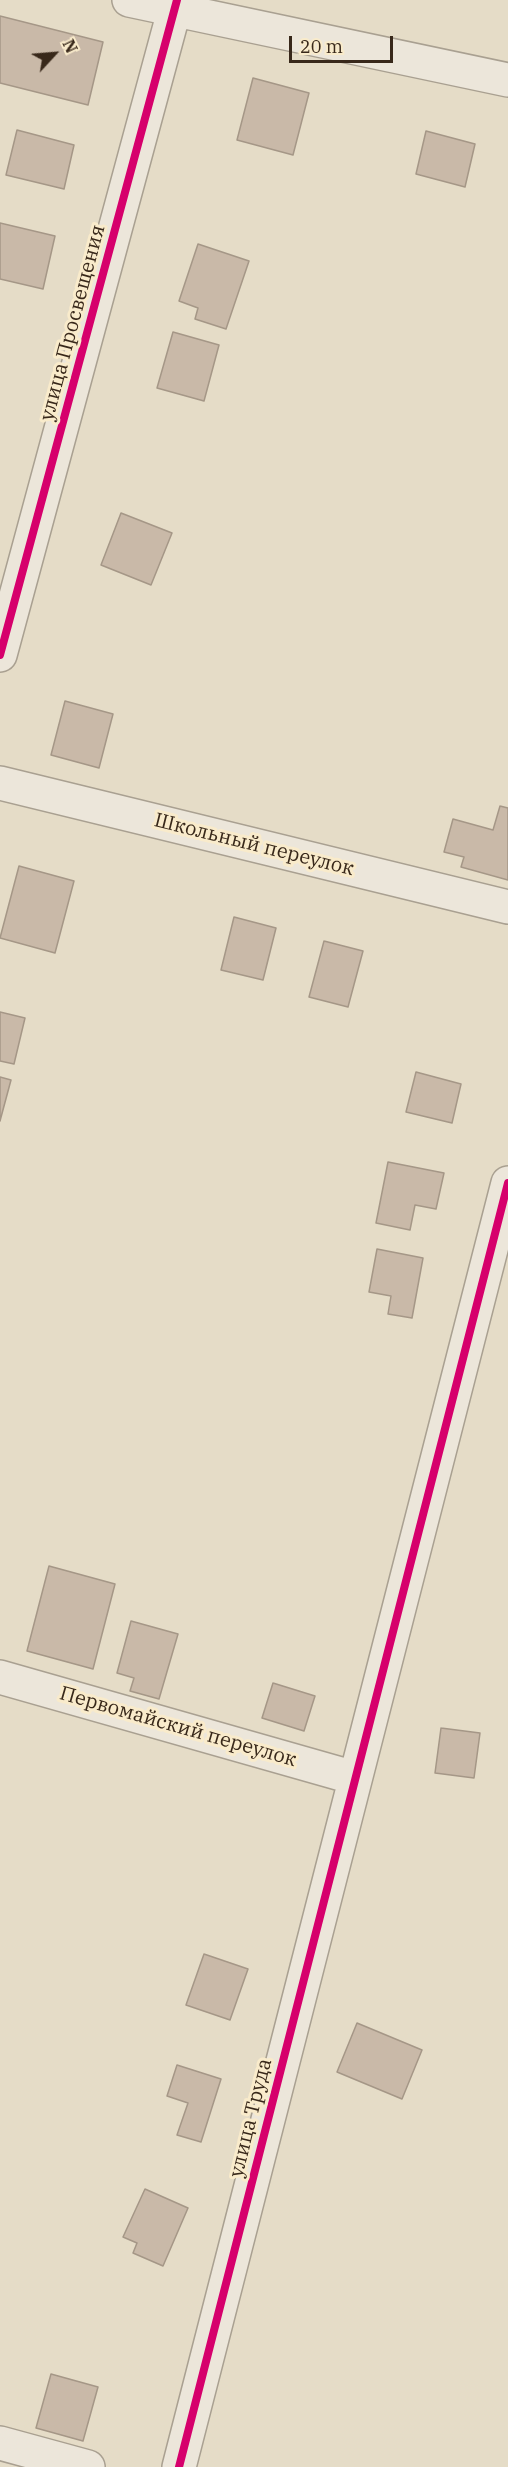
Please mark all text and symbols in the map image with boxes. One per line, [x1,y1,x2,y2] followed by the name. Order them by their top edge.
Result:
[24,24,84,84] north arrow
[292,24,396,62] scale bar
[300,35,343,58] text: 20 m
[58,36,82,56] text: N
[35,222,111,424] street label: улица Просвещения
[152,809,356,881] street label: Школьный переулок
[57,1682,299,1772] street label: Первомайский переулок
[225,2056,277,2180] street label: улица Труда

